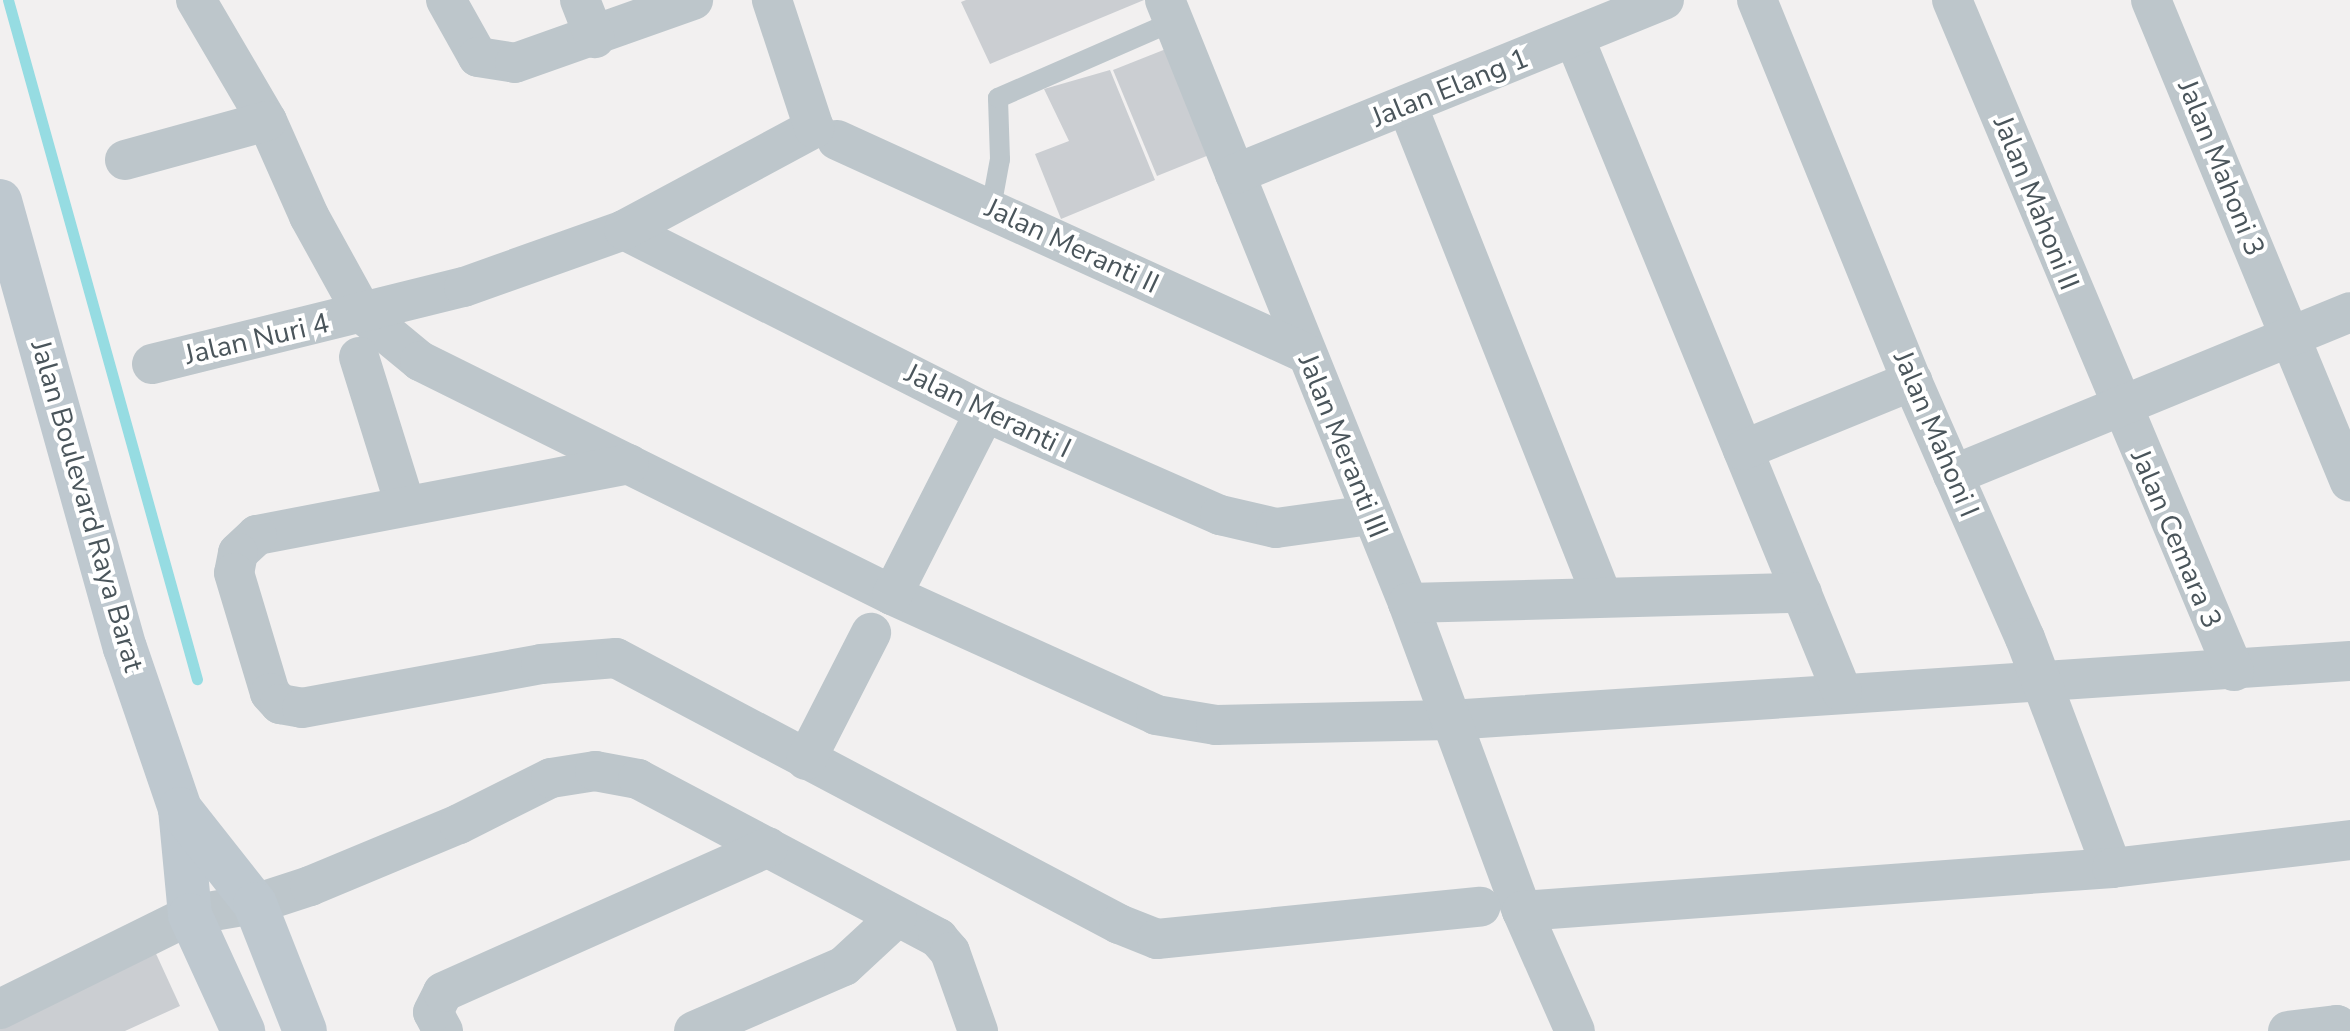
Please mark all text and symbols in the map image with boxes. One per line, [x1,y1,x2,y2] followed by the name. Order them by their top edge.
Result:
[1367,41,1533,135] street label: Jalan Elang 1
[2170,75,2272,261] street label: Jalan Mahoni 3
[1986,111,2086,295] street label: Jalan Mahoni II
[980,191,1164,301] street label: Jalan Meranti II
[182,306,332,372] street label: Jalan Nuri 4
[24,336,150,676] street label: Jalan Boulevard Raya Barat
[1886,346,1986,522] street label: Jalan Mahoni I
[1291,349,1395,543] street label: Jalan Meranti III
[900,356,1076,466] street label: Jalan Meranti I
[2123,445,2229,633] street label: Jalan Cemara 3

